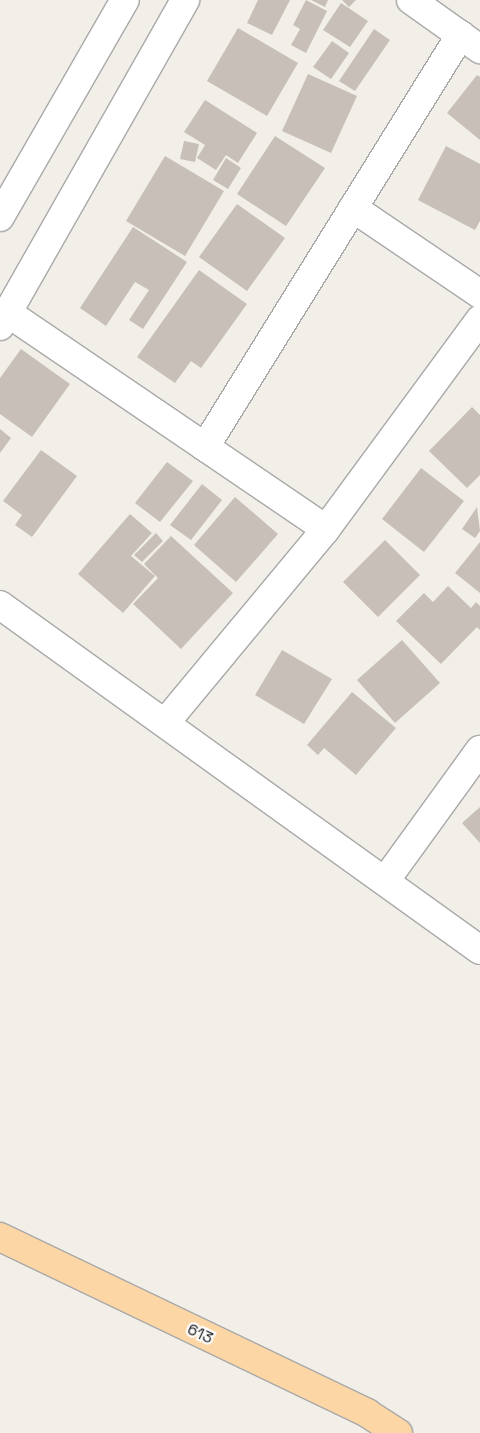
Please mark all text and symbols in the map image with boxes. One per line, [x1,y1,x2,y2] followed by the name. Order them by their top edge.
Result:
[184,1320,216,1348] street label: 613

